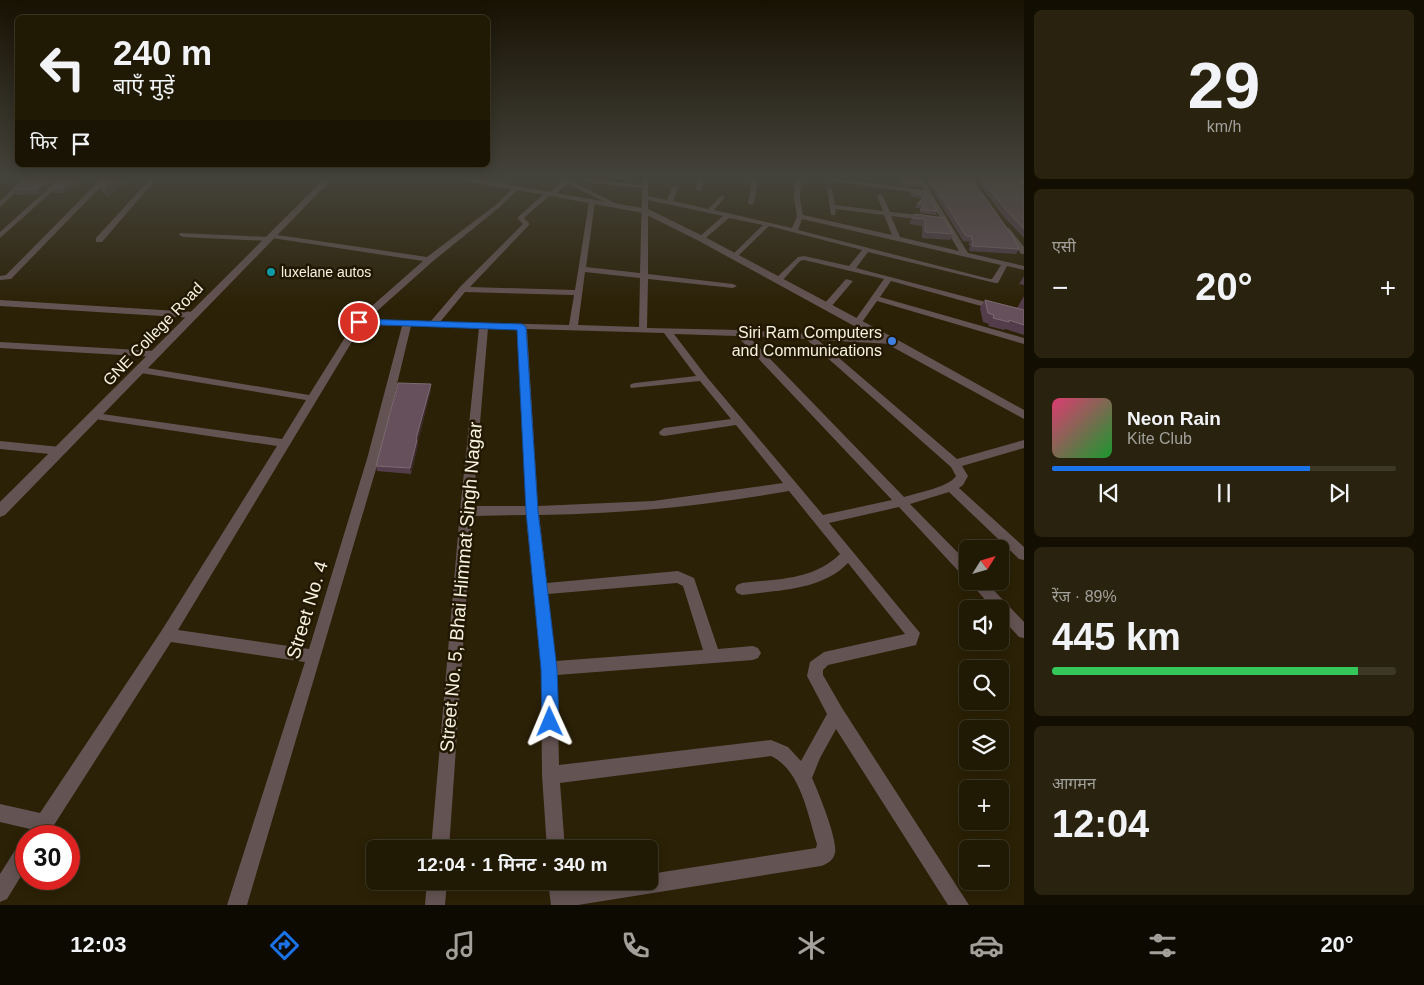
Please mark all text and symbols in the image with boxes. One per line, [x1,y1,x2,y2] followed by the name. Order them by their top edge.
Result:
[113,33,212,72] text: 240 m
[30,35,95,100] icon: left
[1188,49,1260,122] text: 29
[113,74,174,99] text: बाएँ मुड़ें
[1207,118,1241,135] text: km/h
[67,130,95,158] icon: arrive
[30,132,57,153] text: फिर
[1052,238,1076,255] text: एसी
[281,264,371,280] place label: luxelane autos
[265,266,277,278] marker: luxelane autos
[1195,266,1253,308] text: 20°
[1052,272,1068,303] text: −
[1380,272,1396,303] text: +
[100,279,206,389] street label: GNE College Road
[338,301,380,343] pin
[345,308,373,336] icon: arrive
[732,324,882,359] place label: Siri Ram Computers and Communications
[886,335,898,347] marker: Siri Ram Computers and Communications
[1127,408,1221,429] text: Neon Rain
[436,420,486,753] street label: Street No. 5, Bhai Himmat Singh Nagar
[1127,430,1192,447] text: Kite Club
[1095,479,1123,507] icon: previous
[1210,479,1238,507] icon: pause
[1325,479,1353,507] icon: next
[959,540,1009,590] north arrow
[959,540,1009,890] map controls
[282,558,332,662] street label: Street No. 4
[1052,588,1117,605] text: रेंज · 89%
[959,600,1009,650] button: sound
[1052,616,1181,658] text: 445 km
[959,660,1009,710] button: search
[523,695,575,747] position arrow
[959,720,1009,770] button: layers
[1052,775,1096,792] text: आगमन
[959,780,1009,830] button: +
[1052,803,1149,845] text: 12:04
[15,825,80,890] speed limit sign: 30
[959,840,1009,890] button: −
[417,854,607,875] text: 12:04 · 1 मिनट · 340 m
[267,928,302,963] icon: directions
[443,928,478,963] icon: music
[618,928,653,963] icon: phone
[794,928,829,963] icon: climate
[969,928,1004,963] icon: car
[1145,928,1180,963] icon: filters
[70,932,127,957] text: 12:03
[1320,932,1354,957] text: 20°

